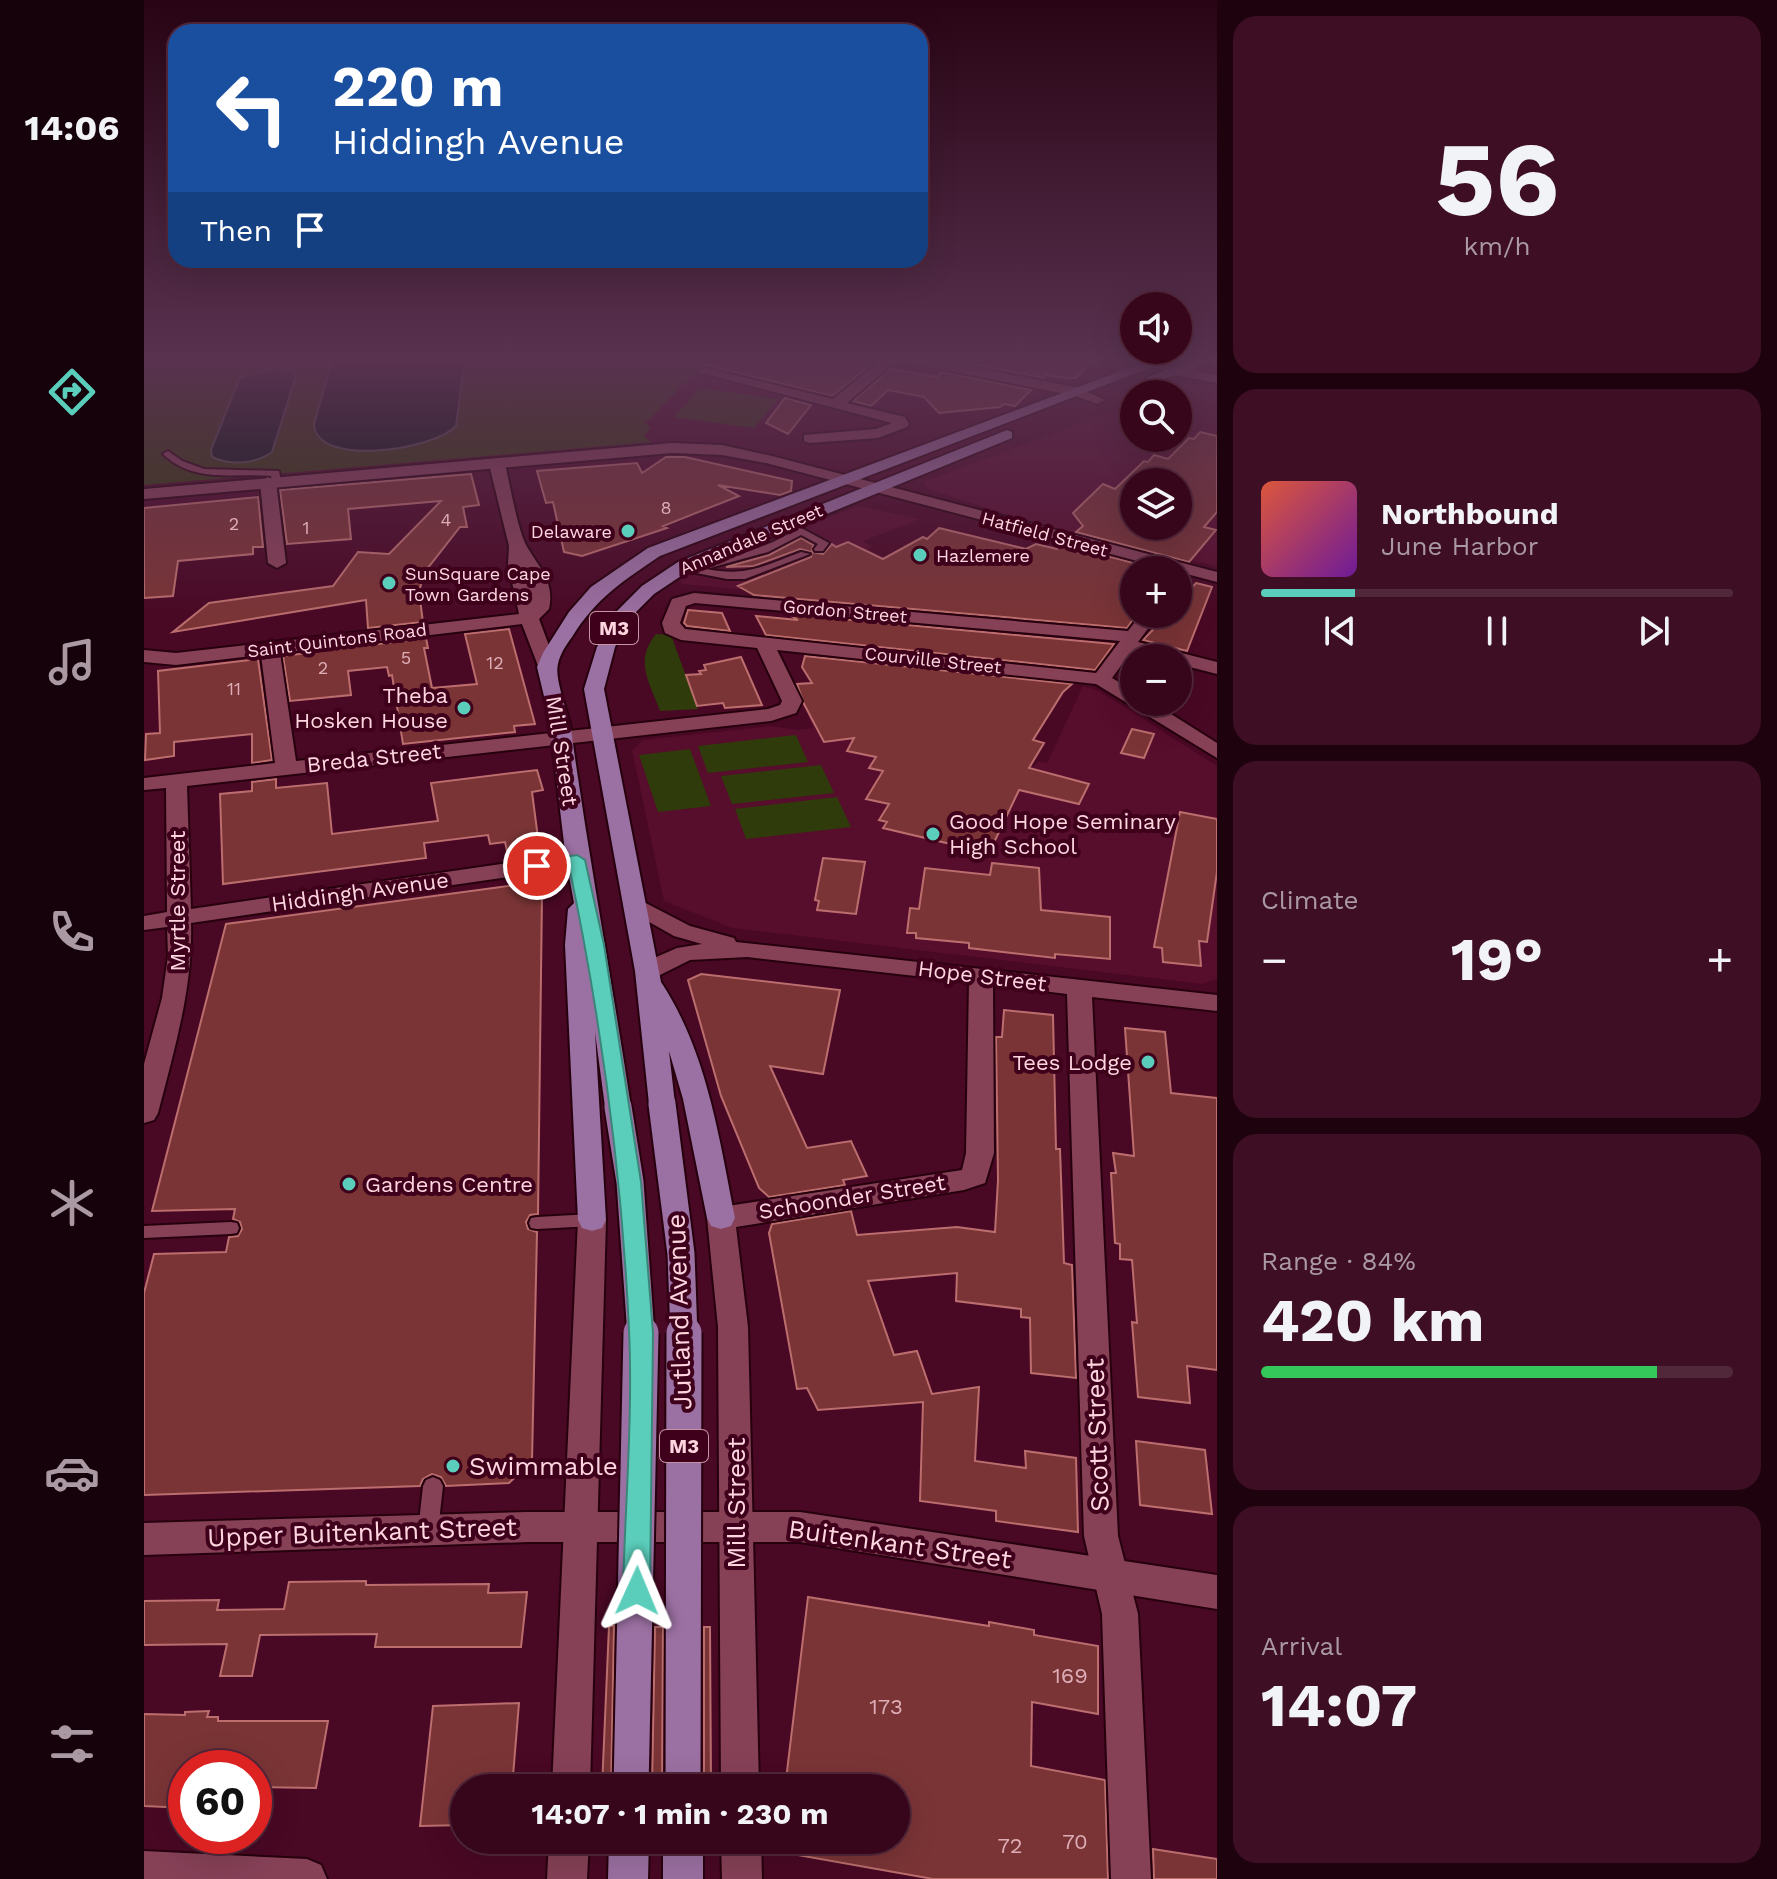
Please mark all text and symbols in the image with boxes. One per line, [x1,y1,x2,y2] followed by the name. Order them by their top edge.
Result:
[332,54,504,120] text: 220 m
[200,56,304,160] icon: left
[24,107,120,149] text: 14:06
[1435,118,1559,240] text: 56
[332,121,625,163] text: Hiddingh Avenue
[288,208,332,252] icon: arrive
[200,213,272,248] text: Then
[1464,231,1530,261] text: km/h
[1120,292,1192,716] map controls
[1120,292,1192,364] button: sound
[44,364,100,420] icon: directions
[1120,380,1192,452] button: search
[1120,468,1192,540] button: layers
[1381,496,1558,531] text: Northbound
[660,497,672,518] house number: 8
[676,499,826,579] street label: Annandale Street
[980,507,1111,561] street label: Hatfield Street
[441,509,452,530] house number: 4
[229,513,239,534] house number: 2
[302,517,310,538] house number: 1
[531,521,612,542] place label: Delaware
[619,522,637,540] marker: Delaware
[1381,531,1538,561] text: June Harbor
[936,545,1030,566] place label: Hazlemere
[911,546,929,564] marker: Hazlemere
[1120,556,1192,628] button: +
[405,563,551,605] place label: SunSquare Cape Town Gardens
[380,574,398,592] marker: SunSquare Cape Town Gardens
[782,595,908,627] street label: Gordon Street
[1318,609,1362,653] icon: previous
[1475,609,1519,653] icon: pause
[1632,609,1676,653] icon: next
[590,612,638,644] road number: M3
[246,619,428,661] street label: Saint Quintons Road
[44,634,100,690] icon: music
[864,642,1003,678] street label: Courville Street
[1120,644,1192,716] button: −
[401,647,411,668] house number: 5
[486,652,504,673] house number: 12
[318,657,328,678] house number: 2
[227,678,241,699] house number: 11
[294,683,448,733] place label: Theba Hosken House
[541,694,583,808] street label: Mill Street
[455,699,473,717] marker: Theba Hosken House
[305,739,443,777] street label: Breda Street
[949,809,1176,859] place label: Good Hope Seminary High School
[924,825,942,843] marker: Good Hope Seminary High School
[165,831,190,971] street label: Myrtle Street
[503,832,571,900] pin
[515,844,559,888] icon: arrive
[270,867,450,917] street label: Hiddingh Avenue
[1261,885,1359,915] text: Climate
[44,904,100,960] icon: phone
[1451,924,1543,995] text: 19°
[1261,934,1288,986] text: −
[1706,934,1733,986] text: +
[916,956,1048,996] street label: Hope Street
[1012,1050,1132,1075] place label: Tees Lodge
[1139,1053,1157,1071] marker: Tees Lodge
[757,1170,947,1224] street label: Schoonder Street
[365,1172,533,1197] place label: Gardens Centre
[44,1175,100,1231] icon: climate
[340,1175,358,1193] marker: Gardens Centre
[661,1213,697,1411] street label: Jutland Avenue
[1261,1246,1416,1276] text: Range · 84%
[1261,1285,1484,1356] text: 420 km
[1079,1357,1115,1512] street label: Scott Street
[660,1430,708,1462] road number: M3
[721,1437,751,1569] street label: Mill Street
[44,1445,100,1501] icon: car
[469,1451,618,1481] place label: Swimmable
[444,1457,462,1475] marker: Swimmable
[207,1512,517,1552] street label: Upper Buitenkant Street
[786,1513,1014,1575] street label: Buitenkant Street
[595,1549,679,1633] position arrow
[1261,1631,1342,1661] text: Arrival
[1052,1663,1088,1688] house number: 169
[1261,1670,1417,1741] text: 14:07
[869,1694,903,1719] house number: 173
[44,1716,100,1772] icon: filters
[168,1750,272,1854] speed limit sign: 60
[532,1796,828,1831] text: 14:07 · 1 min · 230 m
[1062,1829,1088,1854] house number: 70
[997,1833,1023,1858] house number: 72

